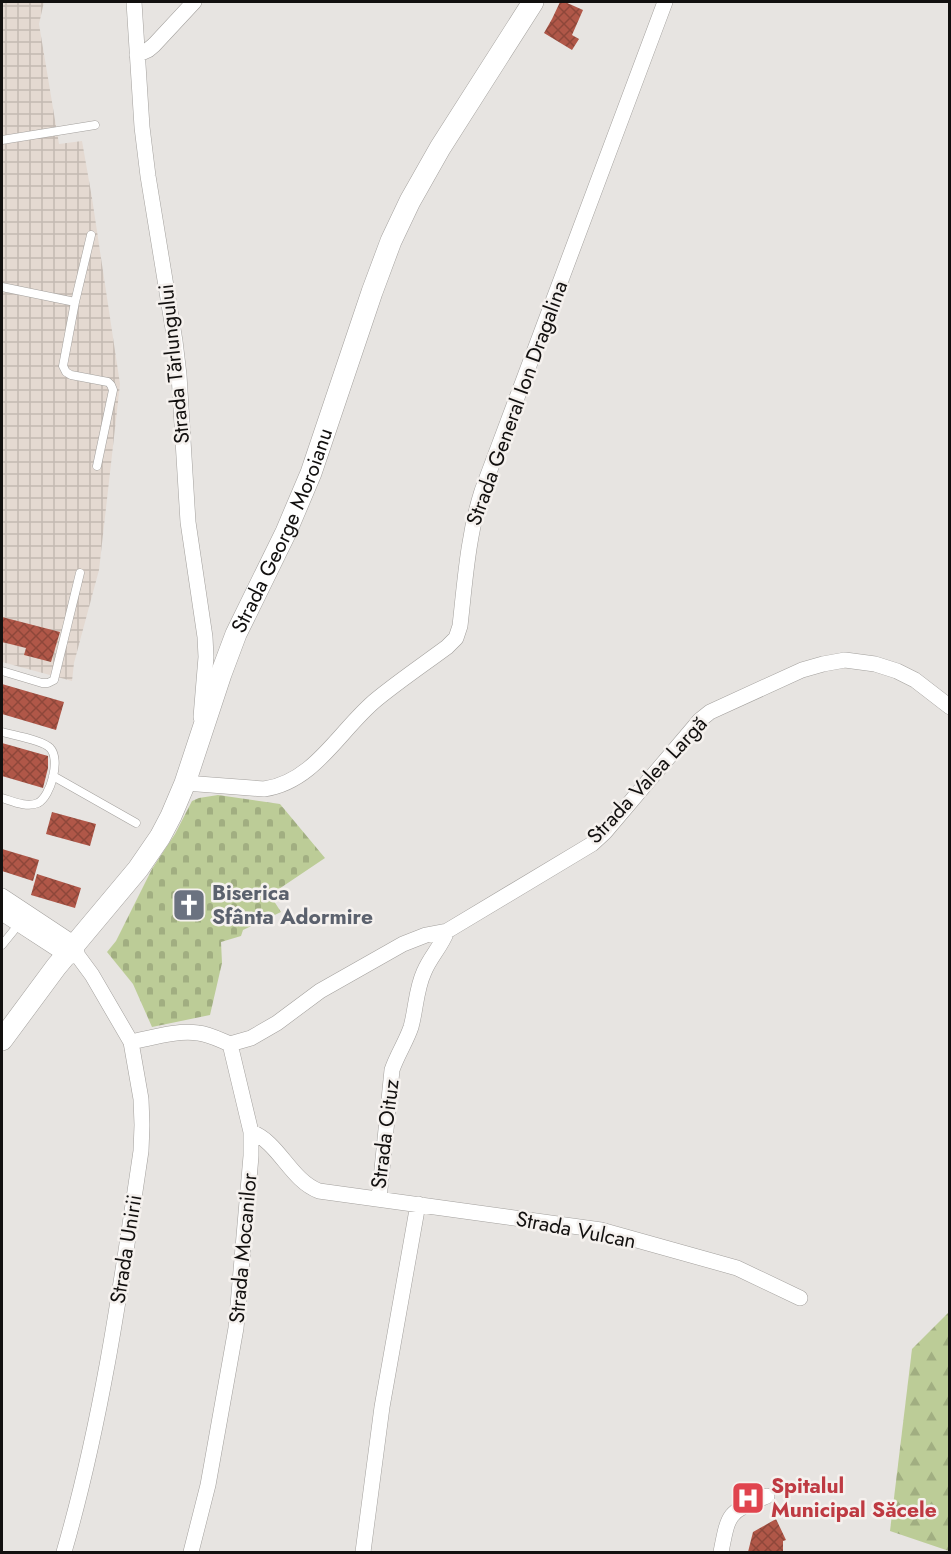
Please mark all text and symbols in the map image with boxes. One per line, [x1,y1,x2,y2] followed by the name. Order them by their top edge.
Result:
[459,276,575,530] street label: Strada General Ion Dragalina
[151,283,197,445] street label: Strada Tărlungului
[224,424,340,638] street label: Strada George Moroianu
[580,710,714,850] street label: Strada Valea Largă
[212,878,373,932] place label: Biserica Sfânta Adormire
[171,887,207,923] church icon: Biserica Sfânta Adormire
[363,1077,407,1190] street label: Strada Oituz
[221,1171,265,1324] street label: Strada Mocanilor
[103,1192,149,1306] street label: Strada Unirii
[513,1204,639,1256] street label: Strada Vulcan
[771,1471,937,1525] place label: Spitalul Municipal Săcele
[730,1480,766,1516] hospital icon: Spitalul Municipal Săcele

